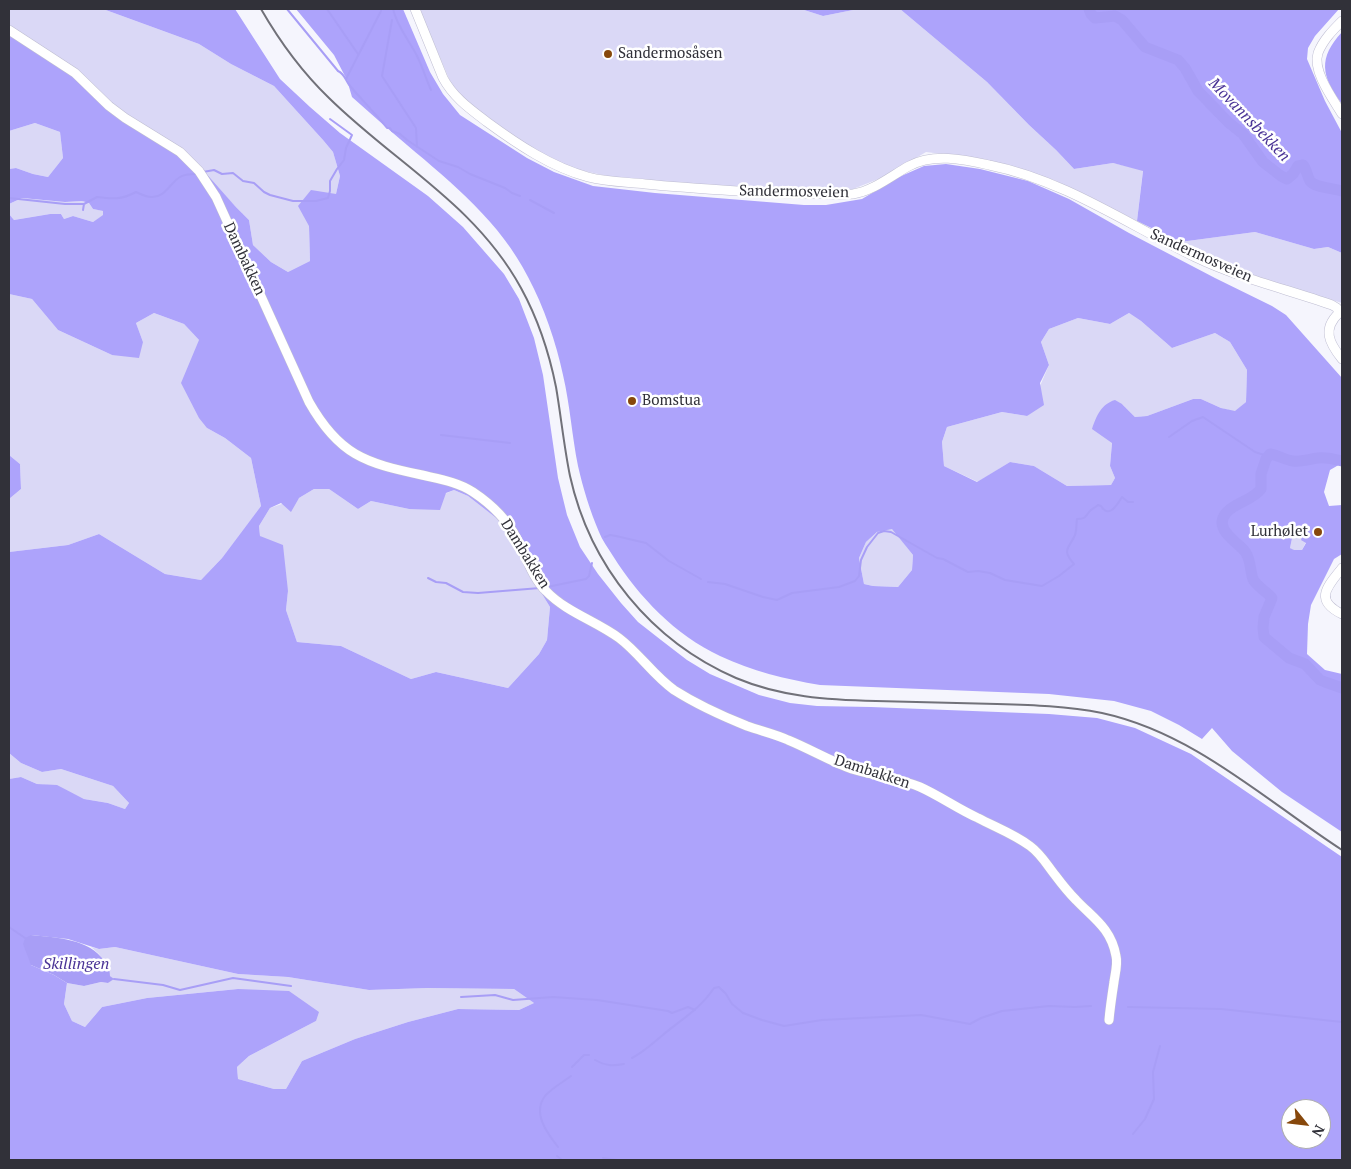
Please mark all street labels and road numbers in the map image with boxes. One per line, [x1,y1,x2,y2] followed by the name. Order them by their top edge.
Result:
[739,182,849,202] street label: Sandermosveien
[219,220,269,298] street label: Dambakken
[1147,225,1255,287] street label: Sandermosveien
[497,516,553,592] street label: Dambakken
[832,751,912,793] street label: Dambakken

